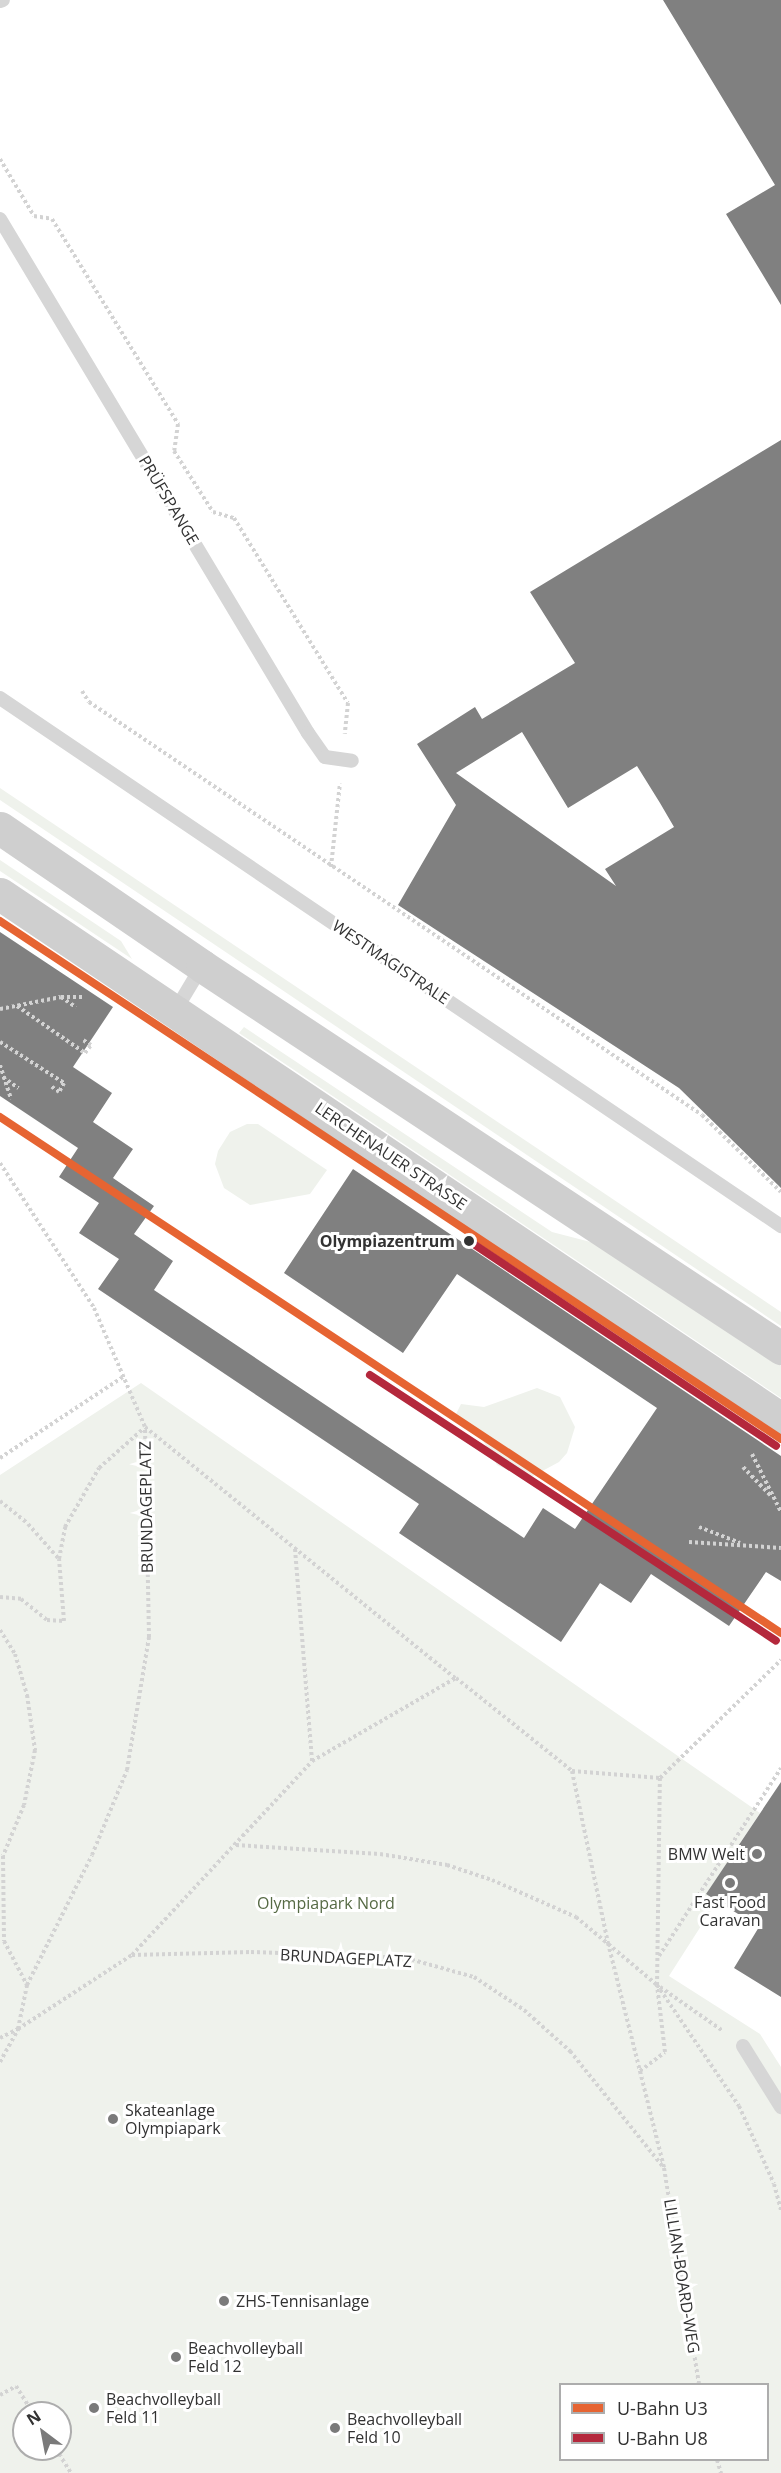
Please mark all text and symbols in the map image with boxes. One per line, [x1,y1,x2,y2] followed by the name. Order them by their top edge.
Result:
[135,452,203,548] street label: PRÜFSPANGE
[329,916,453,1008] street label: WESTMAGISTRALE
[312,1098,470,1214] street label: LERCHENAUER STRASSE
[320,1231,455,1251] place label: Olympiazentrum
[460,1232,478,1250] marker: Olympiazentrum
[135,1441,157,1573] street label: BRUNDAGEPLATZ
[668,1844,745,1864] place label: BMW Welt
[750,1847,764,1861] marker: BMW Welt
[723,1876,737,1890] marker: Fast Food Caravan
[694,1892,766,1930] place label: Fast Food Caravan
[257,1893,395,1913] park label: Olympiapark Nord
[279,1945,413,1971] street label: BRUNDAGEPLATZ
[125,2100,221,2138] place label: Skateanlage Olympiapark
[106,2112,120,2126] marker: Skateanlage Olympiapark
[660,2197,704,2355] street label: LILLIAN-BOARD-WEG
[236,2291,369,2311] place label: ZHS-Tennisanlage
[217,2294,231,2308] marker: ZHS-Tennisanlage
[188,2338,303,2376] place label: Beachvolleyball Feld 12
[169,2350,183,2364] marker: Beachvolleyball Feld 12
[559,2383,769,2461] legend
[106,2389,221,2427] place label: Beachvolleyball Feld 11
[617,2396,708,2420] text: U-Bahn U3
[12,2401,72,2461] north arrow
[87,2401,101,2415] marker: Beachvolleyball Feld 11
[22,2405,45,2430] text: N
[347,2409,462,2447] place label: Beachvolleyball Feld 10
[328,2421,342,2435] marker: Beachvolleyball Feld 10
[617,2426,708,2450] text: U-Bahn U8

